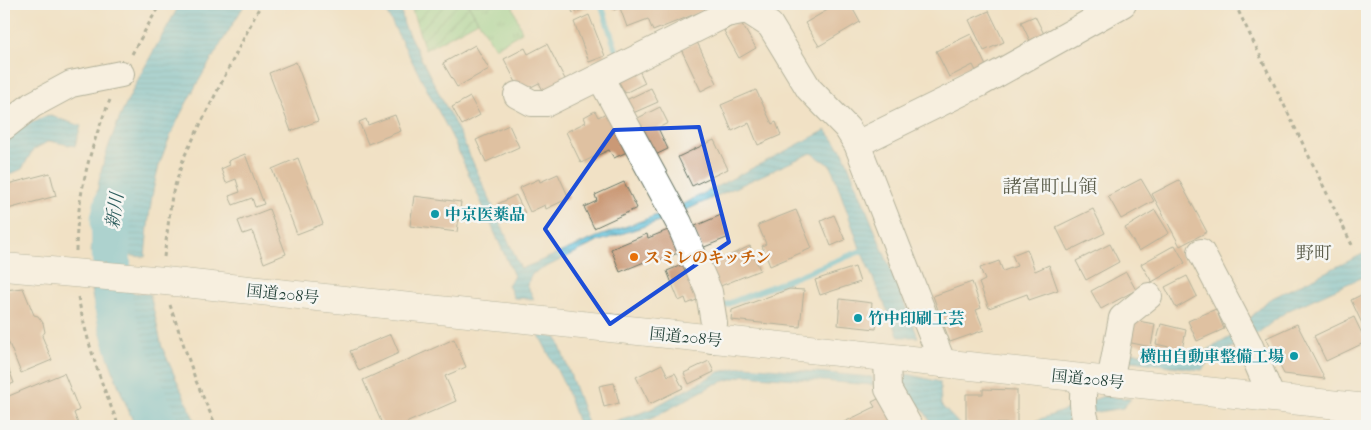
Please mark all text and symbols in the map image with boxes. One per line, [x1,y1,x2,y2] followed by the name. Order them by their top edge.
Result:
[1002,176,1098,198] district label: 諸富町山領
[102,190,128,230] water label: 新川
[445,205,525,224] place label: 中京医薬品
[429,208,441,220] marker: 中京医薬品
[1296,243,1332,264] district label: 野町
[644,248,771,267] place label: スミレのキッチン
[628,251,640,263] marker: スミレのキッチン
[246,281,320,307] street label: 国道208号
[868,309,964,328] place label: 竹中印刷工芸
[852,312,864,324] marker: 竹中印刷工芸
[649,324,723,350] street label: 国道208号
[1140,347,1284,366] place label: 横田自動車整備工場
[1288,350,1300,362] marker: 横田自動車整備工場
[1051,366,1125,392] street label: 国道208号

